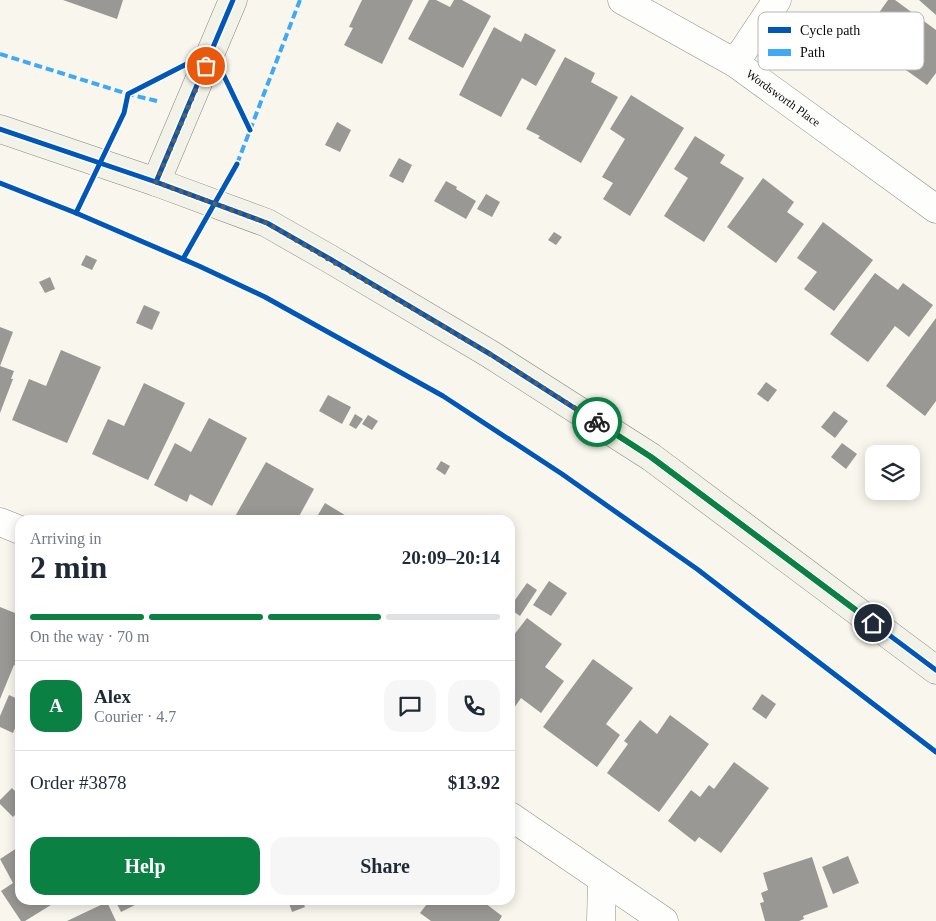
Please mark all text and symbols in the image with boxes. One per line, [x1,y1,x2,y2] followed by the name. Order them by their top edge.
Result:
[758,12,924,70] legend
[800,23,860,38] text: Cycle path
[185,45,227,87] pin
[800,45,825,60] text: Path
[192,52,220,80] icon: bag
[743,66,823,130] street label: Wordsworth Place
[572,397,622,447] courier
[583,408,611,436] icon: bike
[865,445,920,500] map controls
[865,445,920,500] button: layers
[30,530,102,547] text: Arriving in
[402,547,500,568] text: 20:09–20:14
[30,549,107,585] text: 2 min
[852,602,894,644] pin
[859,609,887,637] icon: home
[30,628,150,645] text: On the way · 70 m
[384,680,436,732] button: chat
[448,680,500,732] button: phone
[94,686,131,707] text: Alex
[49,695,63,716] text: A
[94,708,176,725] text: Courier · 4.7
[30,772,127,793] text: Order #3878
[448,772,500,793] text: $13.92
[30,837,260,895] button: Help
[270,837,500,895] button: Share

